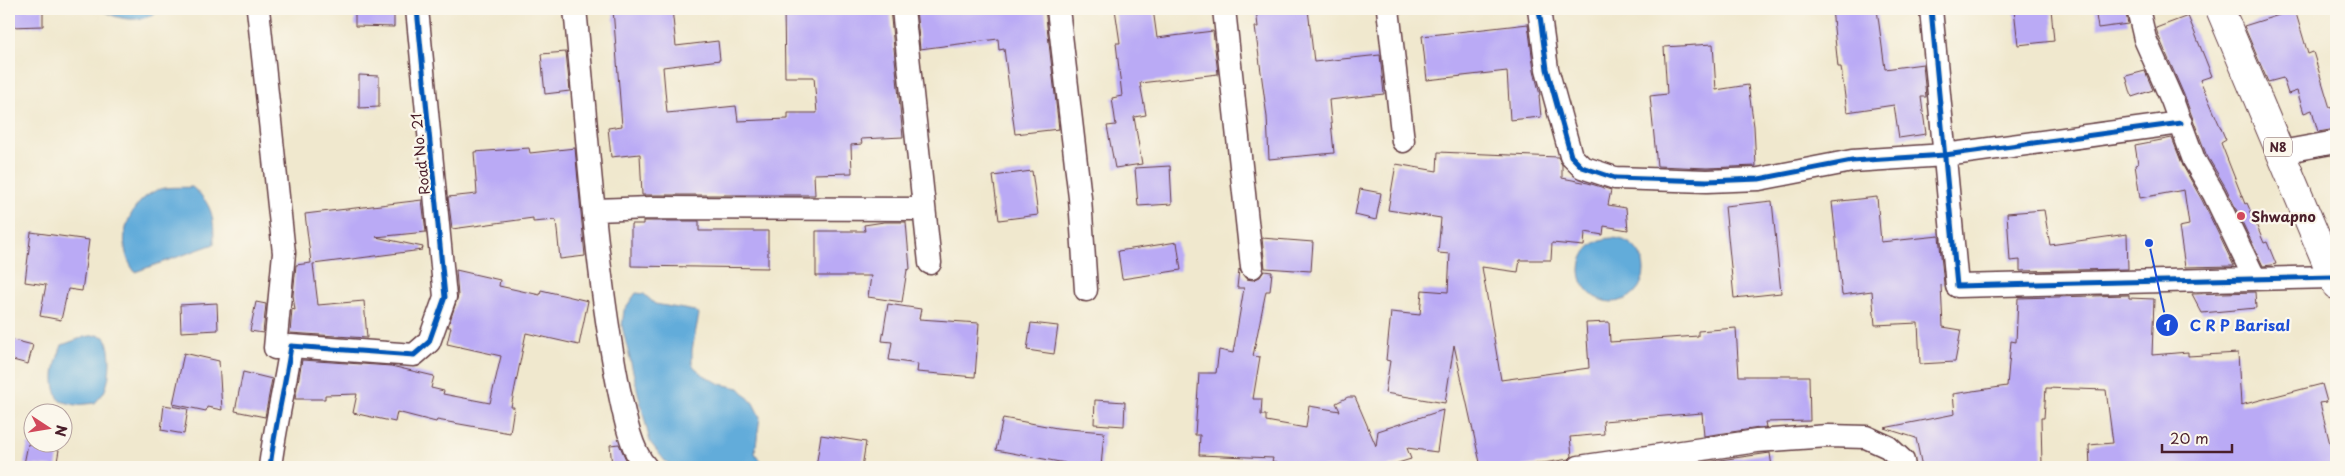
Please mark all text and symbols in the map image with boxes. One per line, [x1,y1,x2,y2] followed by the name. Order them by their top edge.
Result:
[405,112,435,196] street label: Road No. 21
[2264,138,2292,156] road number: N8
[2251,206,2316,227] place label: Shwapno
[2235,210,2247,222] marker: Shwapno
[2154,310,2301,340] callout: C R P Barisal
[2163,313,2171,336] text: 1
[2190,313,2290,336] text: C R P Barisal
[22,404,72,454] north arrow
[2162,421,2232,453] scale bar
[50,423,73,438] text: N
[2170,426,2209,449] text: 20 m

